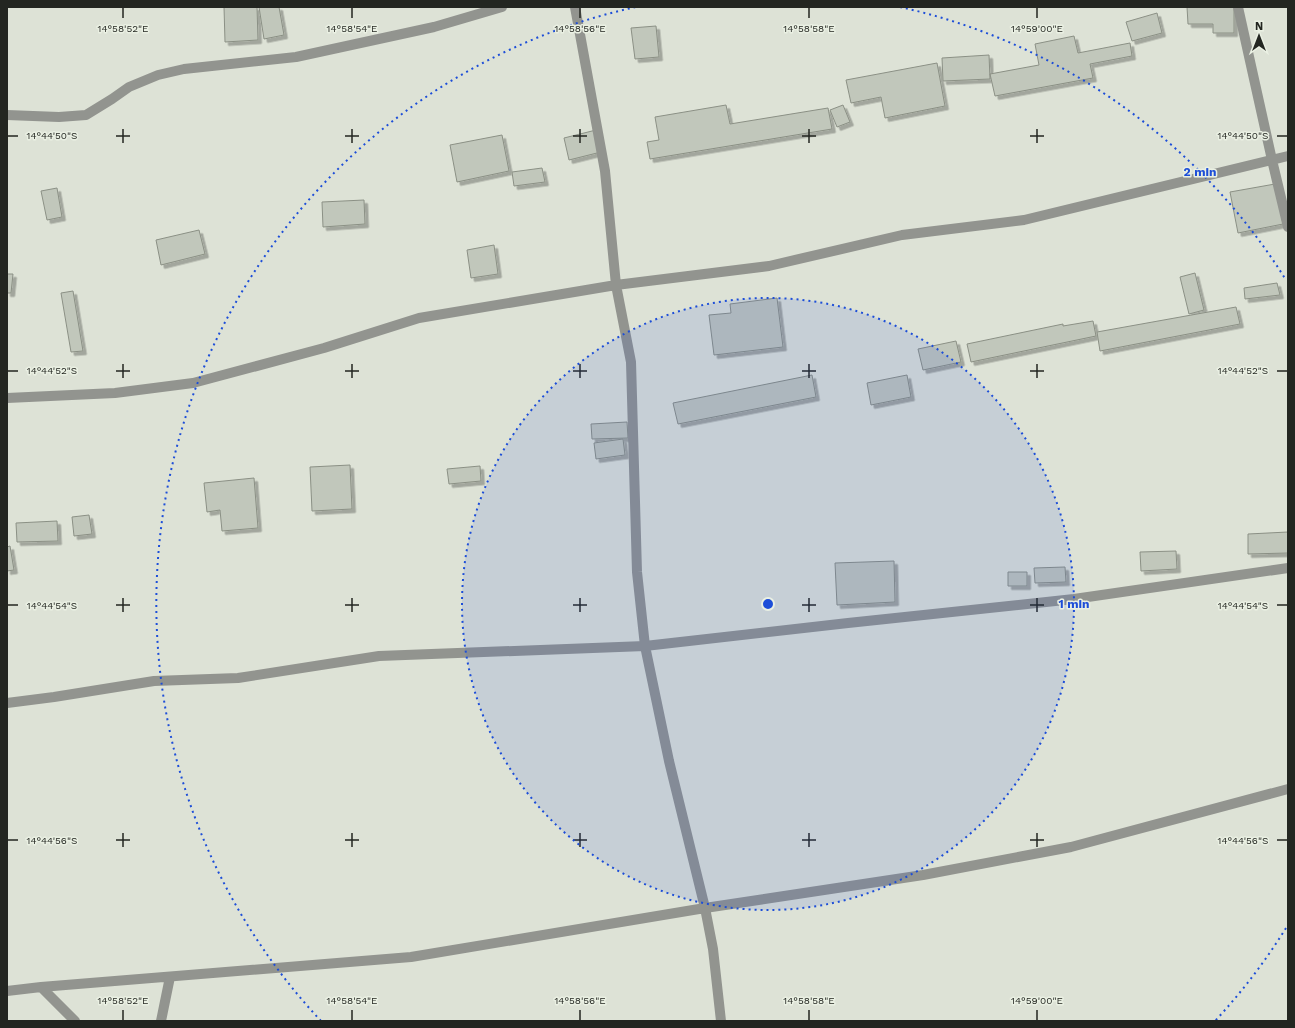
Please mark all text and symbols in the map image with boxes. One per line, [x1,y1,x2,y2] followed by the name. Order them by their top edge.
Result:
[1239,16,1279,56] north arrow
[1255,20,1263,33] text: N
[98,23,149,34] text: 14°58'52"E
[327,23,377,34] text: 14°58'54"E
[554,23,606,34] text: 14°58'56"E
[783,23,835,34] text: 14°58'58"E
[1011,23,1063,34] text: 14°59'00"E
[27,130,77,141] text: 14°44'50"S
[1218,130,1268,141] text: 14°44'50"S
[1184,165,1216,179] text: 2 min
[27,365,77,376] text: 14°44'52"S
[1218,365,1268,376] text: 14°44'52"S
[761,597,775,611] centre of rings
[1059,597,1089,611] text: 1 min
[27,600,77,611] text: 14°44'54"S
[1218,600,1268,611] text: 14°44'54"S
[27,835,77,846] text: 14°44'56"S
[1218,835,1268,846] text: 14°44'56"S
[98,995,149,1006] text: 14°58'52"E
[327,995,377,1006] text: 14°58'54"E
[554,995,606,1006] text: 14°58'56"E
[783,995,835,1006] text: 14°58'58"E
[1011,995,1063,1006] text: 14°59'00"E

